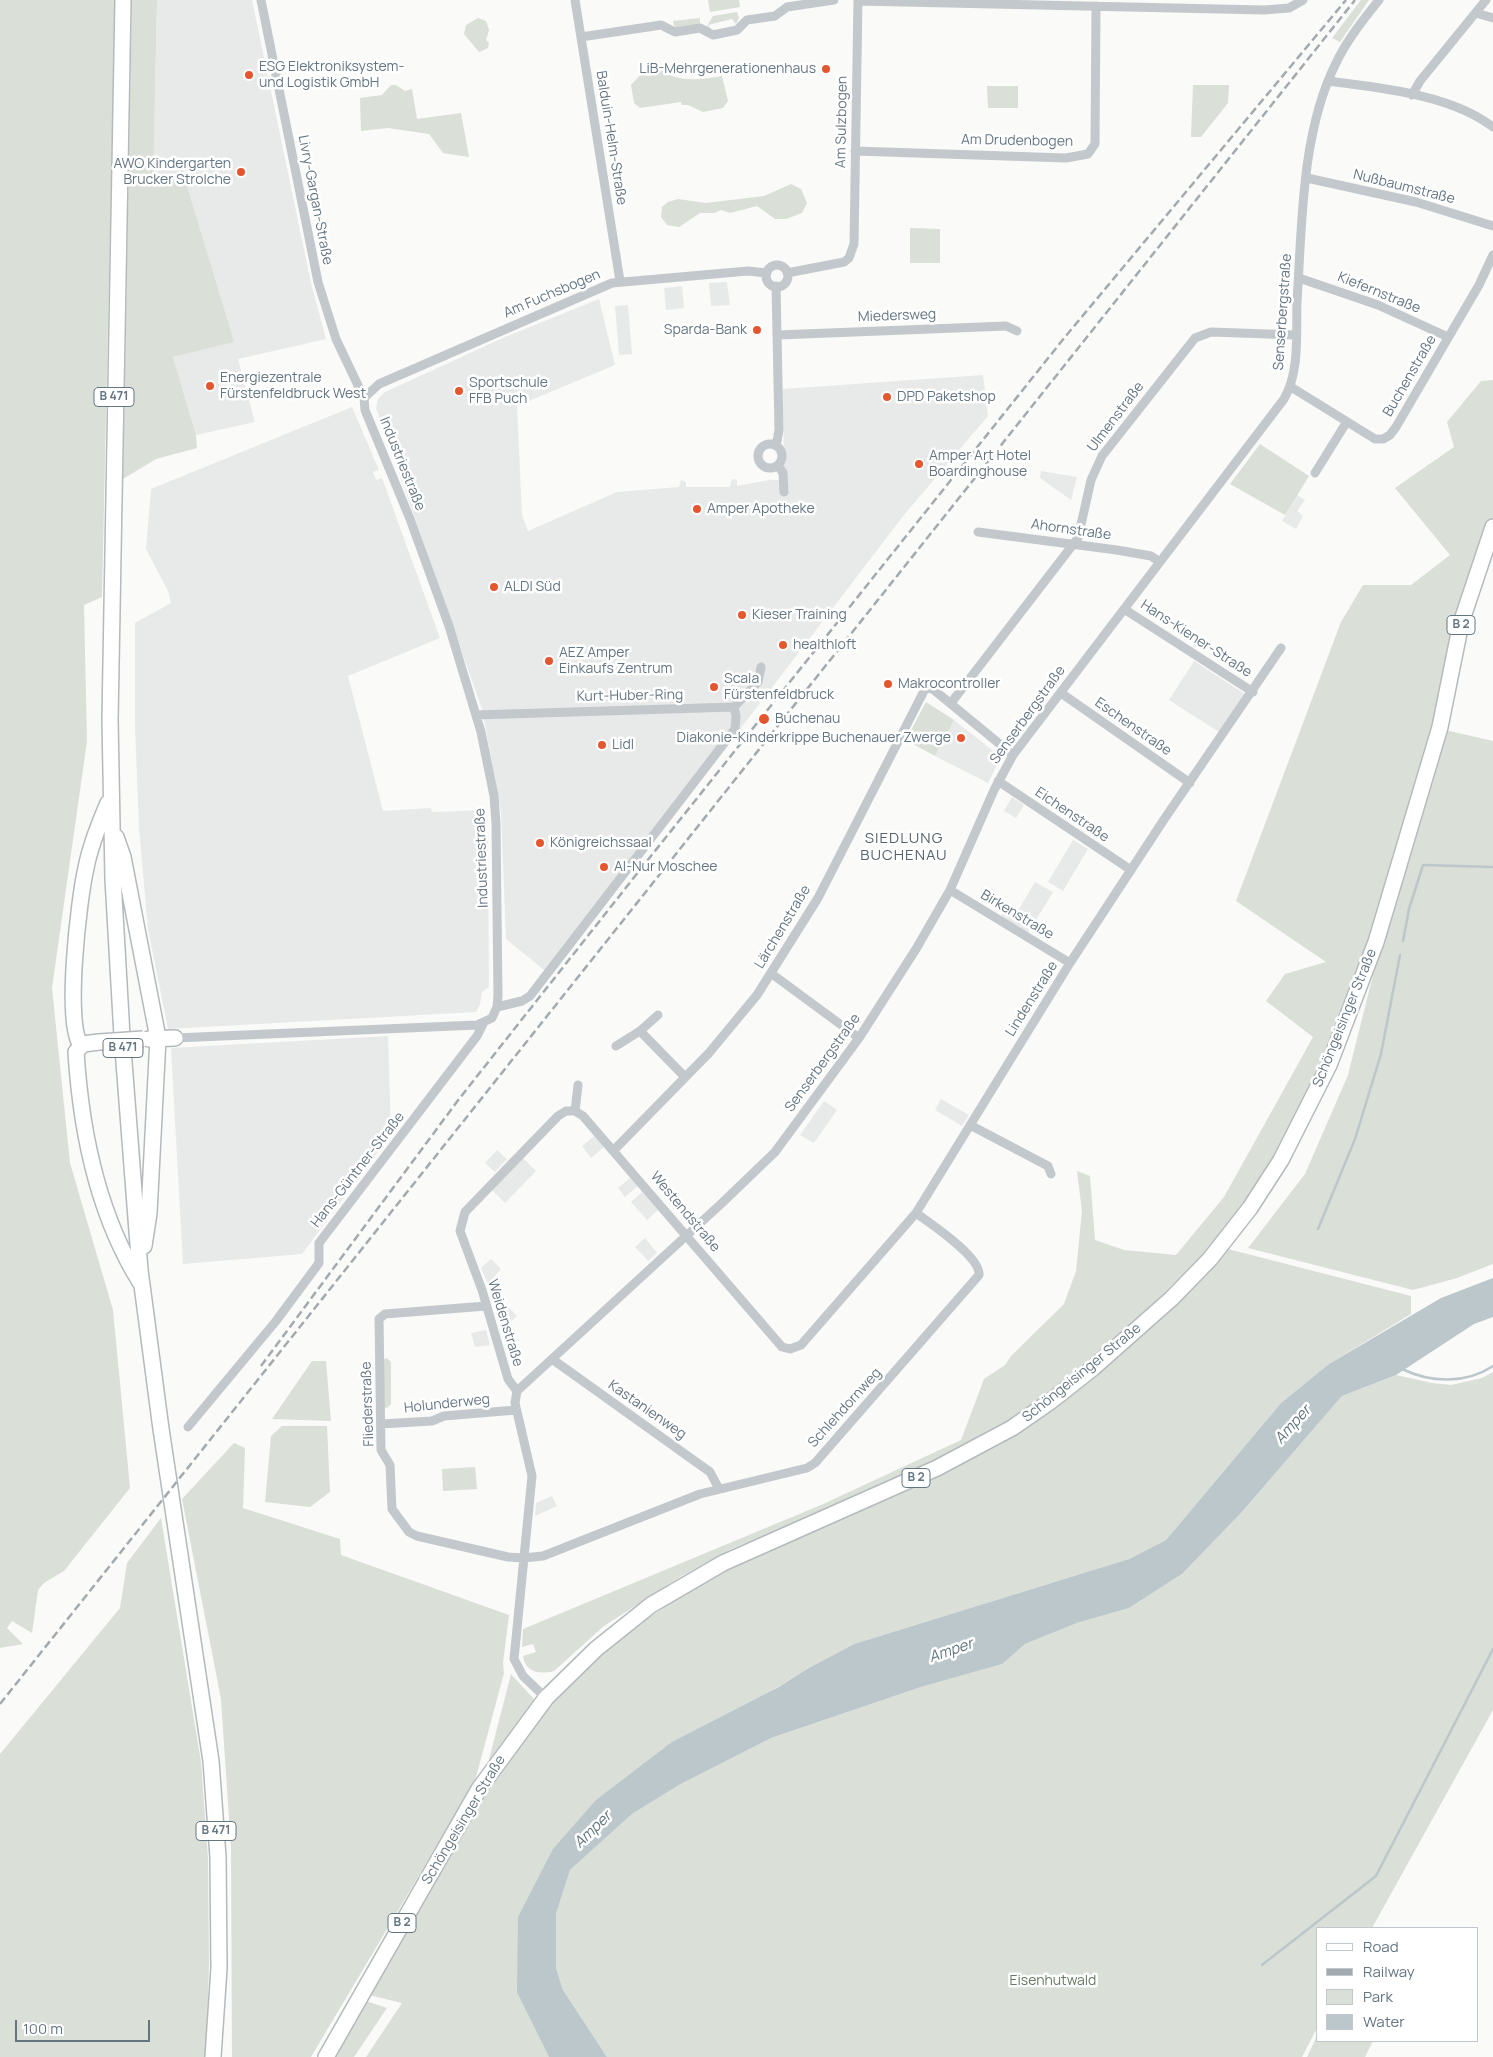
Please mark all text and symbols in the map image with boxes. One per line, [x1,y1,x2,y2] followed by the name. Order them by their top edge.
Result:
[259,59,404,92] place label: ESG Elektroniksystem- und Logistik GmbH
[639,61,816,77] place label: LiB-Mehrgenerationenhaus
[820,63,832,75] marker: LiB-Mehrgenerationenhaus
[243,69,255,81] marker: ESG Elektroniksystem- und Logistik GmbH
[592,70,630,206] street label: Balduin-Helm-Straße
[833,76,851,168] street label: Am Sulzbogen
[961,132,1073,150] street label: Am Drudenbogen
[294,134,336,266] street label: Livry-Gargan-Straße
[114,156,231,188] place label: AWO Kindergarten Brucker Strolche
[235,166,247,178] marker: AWO Kindergarten Brucker Strolche
[1351,166,1457,208] street label: Nußbaumstraße
[1271,253,1295,371] street label: Senserbergstraße
[501,266,603,322] street label: Am Fuchsbogen
[1335,269,1423,317] street label: Kiefernstraße
[857,306,937,326] street label: Miedersweg
[664,322,747,338] place label: Sparda-Bank
[751,324,763,336] marker: Sparda-Bank
[1380,332,1440,420] street label: Buchenstraße
[220,370,366,402] place label: Energiezentrale Fürstenfeldbruck West
[469,375,548,408] place label: Sportschule FFB Puch
[1084,379,1148,455] street label: Ulmenstraße
[204,380,216,392] marker: Energiezentrale Fürstenfeldbruck West
[453,385,465,397] marker: Sportschule FFB Puch
[94,388,134,407] road number: B 471
[897,389,996,405] place label: DPD Paketshop
[881,391,893,403] marker: DPD Paketshop
[376,415,428,513] street label: Industriestraße
[929,448,1031,481] place label: Amper Art Hotel Boardinghouse
[913,458,925,470] marker: Amper Art Hotel Boardinghouse
[707,501,815,517] place label: Amper Apotheke
[691,503,703,515] marker: Amper Apotheke
[1030,516,1112,544] street label: Ahornstraße
[504,579,561,595] place label: ALDI Süd
[488,581,500,593] marker: ALDI Süd
[1137,597,1255,681] street label: Hans-Kiener-Straße
[752,607,847,623] place label: Kieser Training
[736,609,748,621] marker: Kieser Training
[1447,616,1475,634] road number: B 2
[793,637,856,653] place label: healthloft
[777,639,789,651] marker: healthloft
[559,645,672,678] place label: AEZ Amper Einkaufs Zentrum
[543,655,555,667] marker: AEZ Amper Einkaufs Zentrum
[987,663,1069,767] street label: Senserbergstraße
[724,671,834,704] place label: Scala Fürstenfeldbruck
[898,676,1000,692] place label: Makrocontroller
[882,678,894,690] marker: Makrocontroller
[708,681,720,693] marker: Scala Fürstenfeldbruck
[577,687,683,705] street label: Kurt-Huber-Ring
[1091,694,1175,760] street label: Eschenstraße
[775,711,840,727] place label: Buchenau
[757,712,771,726] marker: Buchenau
[677,730,951,746] place label: Diakonie-Kinderkrippe Buchenauer Zwerge
[955,732,967,744] marker: Diakonie-Kinderkrippe Buchenauer Zwerge
[612,737,634,753] place label: Lidl
[596,739,608,751] marker: Lidl
[1032,784,1112,846] street label: Eichenstraße
[472,808,492,908] street label: Industriestraße
[859,830,949,865] district label: SIEDLUNG BUCHENAU
[550,835,652,851] place label: Königreichssaal
[534,837,546,849] marker: Königreichssaal
[614,859,718,875] place label: Al-Nur Moschee
[598,861,610,873] marker: Al-Nur Moschee
[752,882,814,972] street label: Lärchenstraße
[978,887,1056,943] street label: Birkenstraße
[1310,946,1380,1090] street label: Schöngeisinger Straße
[1002,958,1062,1040] street label: Lindenstraße
[782,1011,864,1115] street label: Senserbergstraße
[103,1038,143,1058] road number: B 471
[308,1109,408,1231] street label: Hans-Güntner-Straße
[647,1168,723,1256] street label: Westendstraße
[484,1277,526,1369] street label: Weidenstraße
[1019,1320,1145,1426] street label: Schöngeisinger Straße
[358,1361,378,1447] street label: Fliederstraße
[805,1365,885,1451] street label: Schlehdornweg
[605,1377,689,1443] street label: Kastanienweg
[403,1391,491,1417] street label: Holunderweg
[1271,1402,1315,1448] water label: Amper
[902,1469,930,1488] road number: B 2
[927,1635,975,1667] water label: Amper
[419,1752,509,1888] street label: Schöngeisinger Straße
[570,1808,616,1852] water label: Amper
[196,1822,236,1840] road number: B 471
[388,1914,416,1932] road number: B 2
[1316,1927,1478,2042] legend
[1363,1936,1399,1957] text: Road
[1363,1961,1415,1982] text: Railway
[1010,1973,1096,1989] park label: Eisenhutwald
[1363,1986,1393,2007] text: Park
[18,2010,152,2042] scale bar
[1363,2011,1405,2032] text: Water
[23,2018,63,2039] text: 100 m

